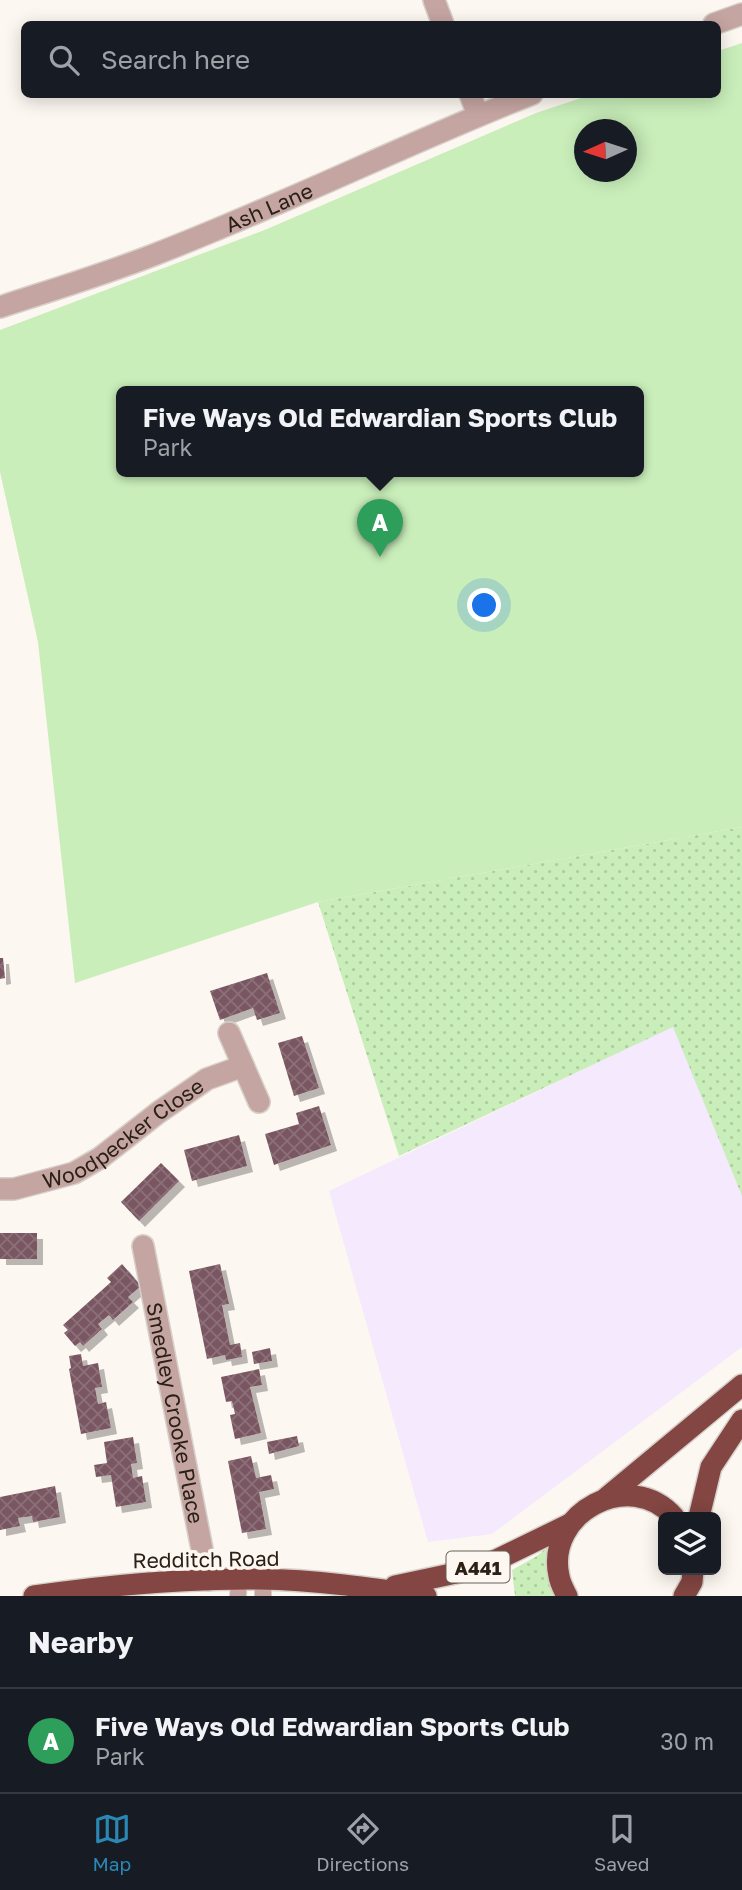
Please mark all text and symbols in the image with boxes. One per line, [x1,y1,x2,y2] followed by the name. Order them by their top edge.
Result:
[21,21,721,98] search box
[45,41,83,79] icon: search
[101,44,250,75] text: Search here
[574,119,637,182] north arrow
[221,177,317,238] street label: Ash Lane
[116,386,644,477] popup
[143,402,617,433] text: Five Ways Old Edwardian Sports Club
[143,433,193,461] text: Park
[357,499,403,557] pin: A
[467,588,501,622] your location
[40,1072,208,1194] street label: Woodpecker Close
[141,1300,210,1526] street label: Smedley Crooke Place
[658,1512,721,1575] map controls
[658,1512,721,1575] button: layers
[132,1545,280,1573] street label: Redditch Road
[447,1552,510,1582] road number: A441
[28,1624,133,1660] text: Nearby
[95,1711,569,1742] text: Five Ways Old Edwardian Sports Club
[43,1727,59,1755] text: A
[660,1727,714,1755] text: 30 m
[95,1742,145,1770] text: Park
[92,1810,131,1875] tab: Map
[316,1810,409,1875] tab: Directions
[594,1810,650,1875] tab: Saved

